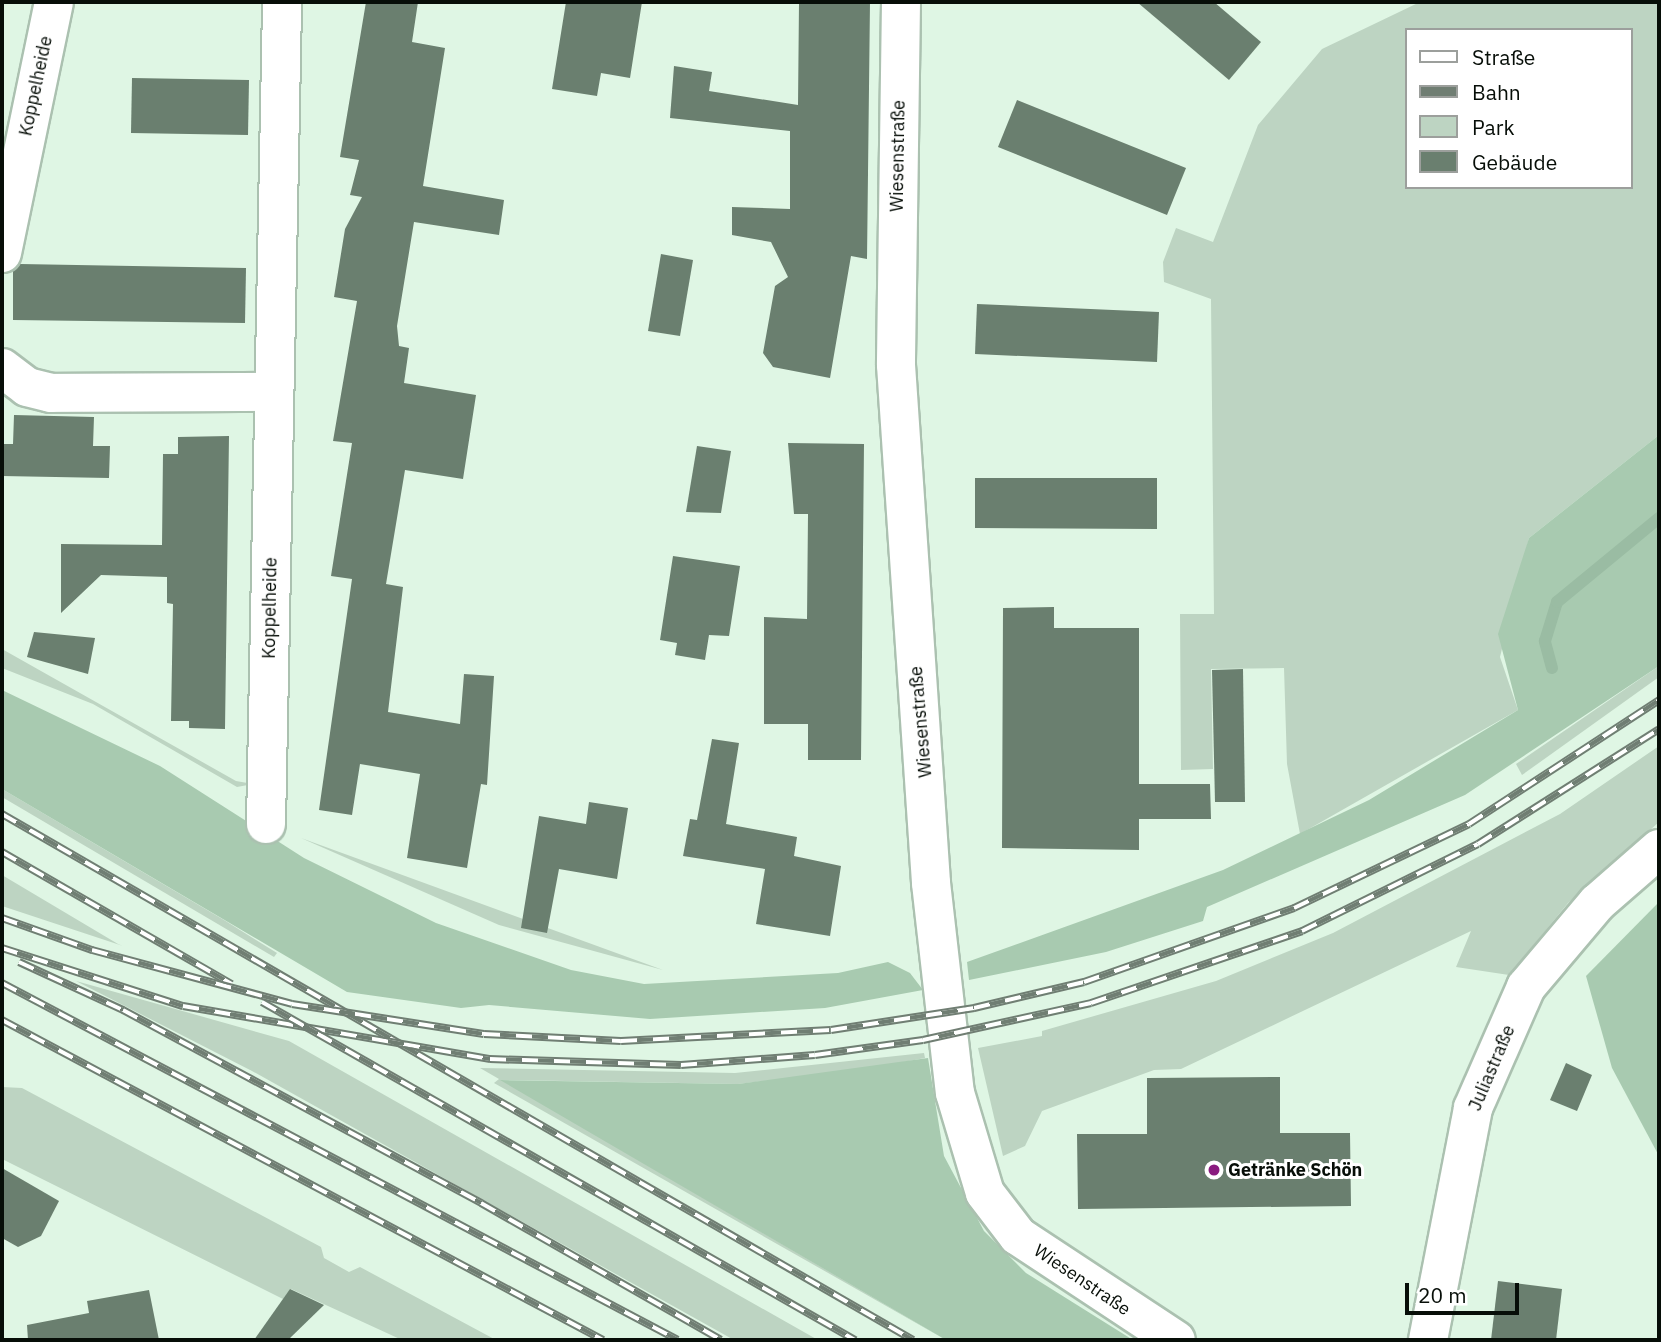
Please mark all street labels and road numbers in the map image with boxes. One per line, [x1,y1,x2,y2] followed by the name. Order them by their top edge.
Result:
[15,34,57,138] street label: Koppelheide
[886,100,910,212] street label: Wiesenstraße
[258,557,282,659] street label: Koppelheide
[905,665,937,779] street label: Wiesenstraße
[1464,1022,1520,1114] street label: Juliastraße
[1030,1240,1134,1320] street label: Wiesenstraße

